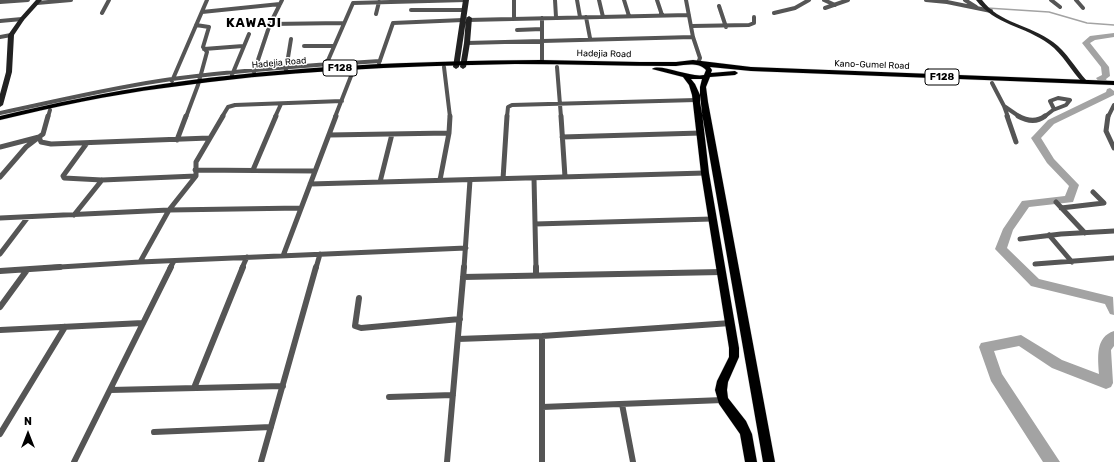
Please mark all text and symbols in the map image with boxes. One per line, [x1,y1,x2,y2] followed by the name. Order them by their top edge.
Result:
[226,15,282,31] district label: KAWAJI
[577,48,631,60] street label: Hadejia Road
[251,55,307,71] street label: Hadejia Road
[834,58,910,72] street label: Kano-Gumel Road
[323,60,357,76] road number: F128
[925,69,959,85] road number: F128
[8,414,48,454] north arrow
[24,415,32,428] text: N

